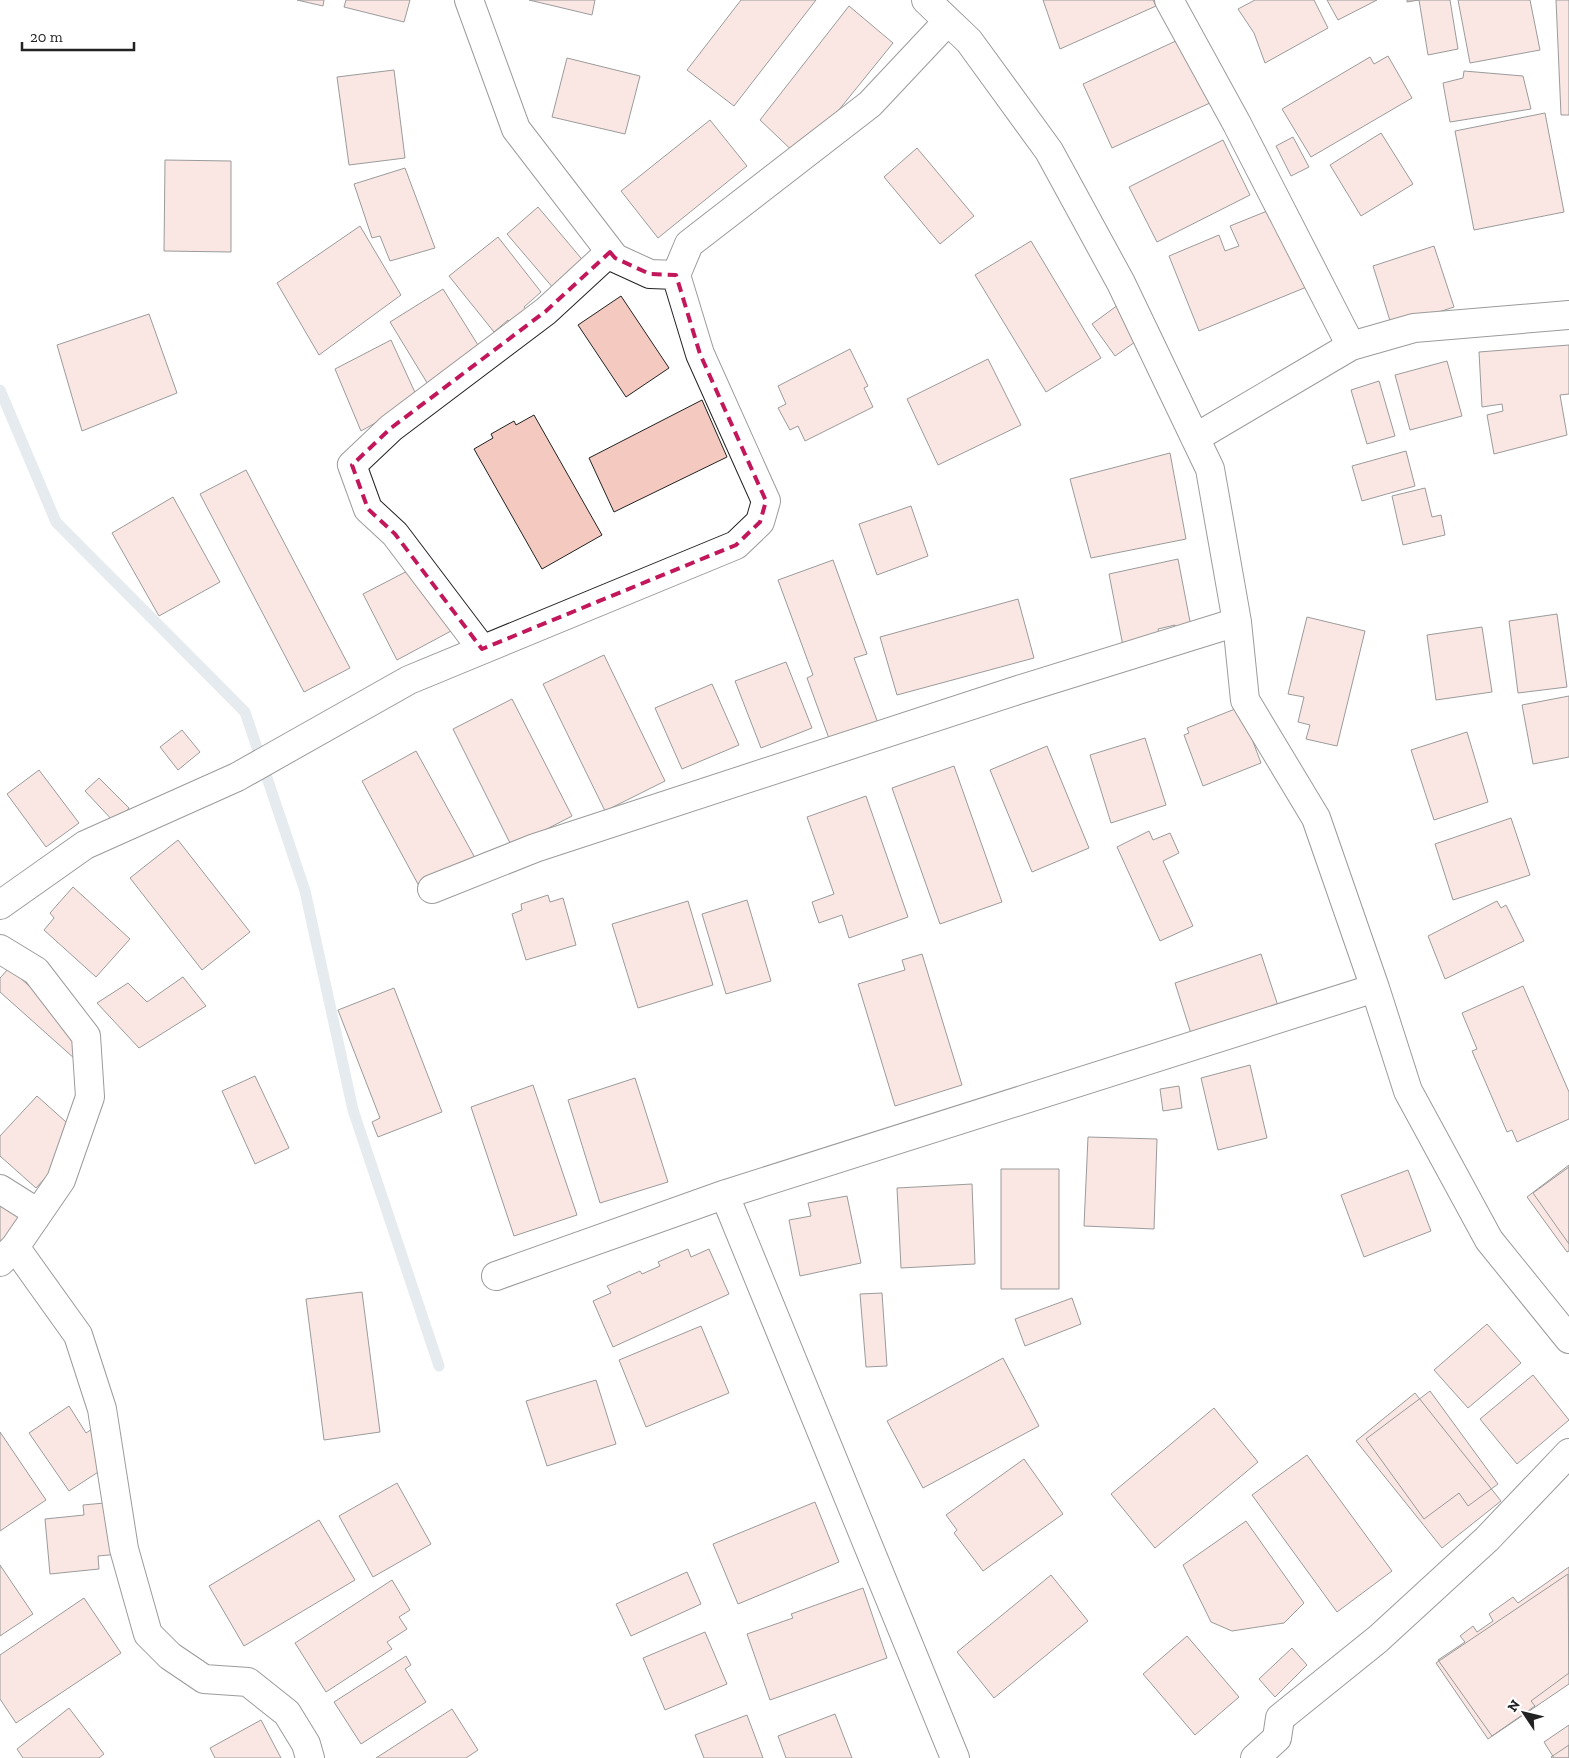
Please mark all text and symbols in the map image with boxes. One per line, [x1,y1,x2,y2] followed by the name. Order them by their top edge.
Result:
[22,20,135,52] scale bar
[30,28,63,46] text: 20 m
[1499,1688,1549,1738] north arrow
[1504,1696,1524,1715] text: N

